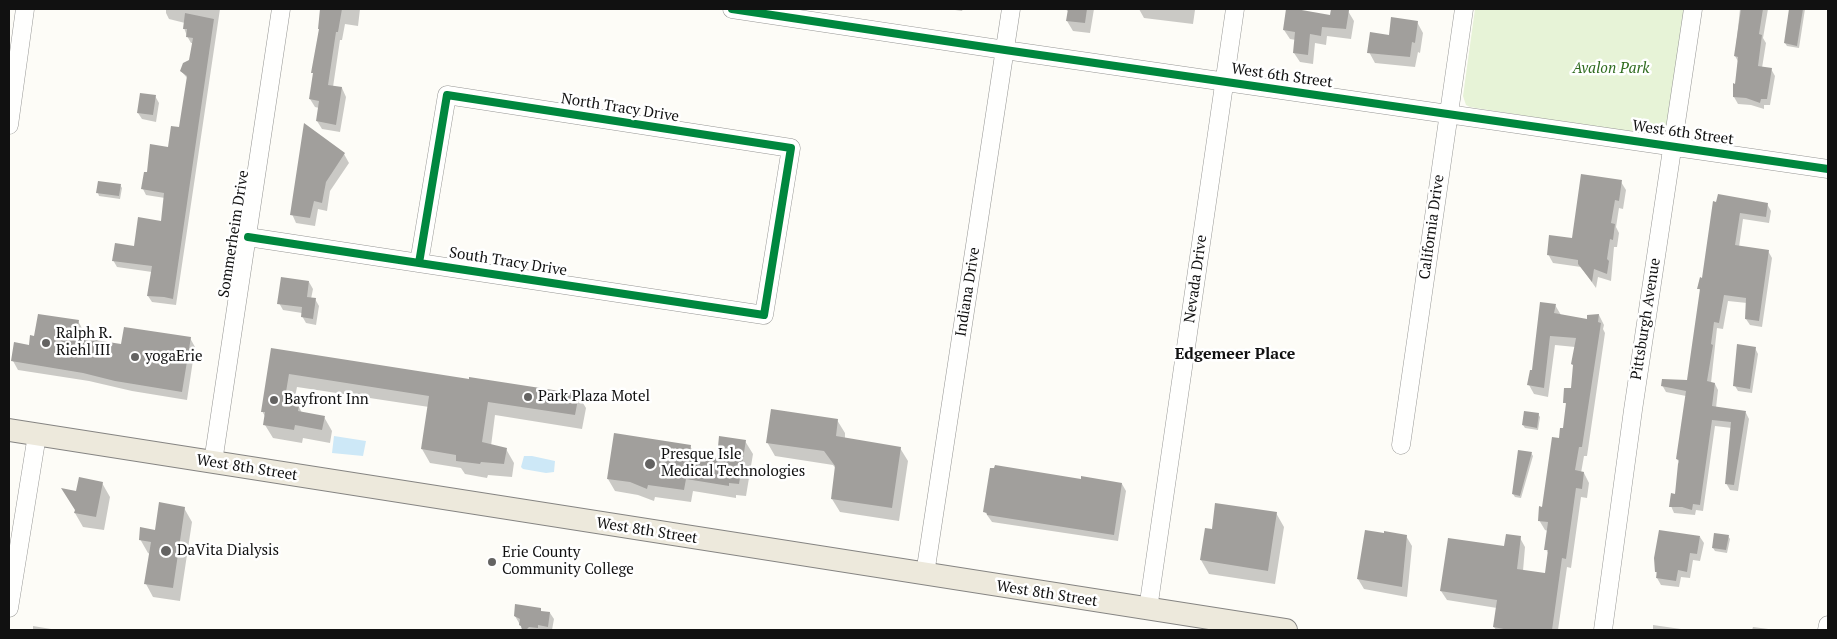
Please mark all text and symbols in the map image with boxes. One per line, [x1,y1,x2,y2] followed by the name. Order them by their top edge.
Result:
[1230,60,1334,92] street label: West 6th Street
[1573,60,1649,78] park label: Avalon Park
[560,90,680,126] street label: North Tracy Drive
[1631,117,1735,149] street label: West 6th Street
[215,169,253,299] street label: Sommerheim Drive
[1416,173,1448,281] street label: California Drive
[1181,234,1211,324] street label: Nevada Drive
[448,244,568,280] street label: South Tracy Drive
[952,246,984,338] street label: Indiana Drive
[1627,257,1665,381] street label: Pittsburgh Avenue
[56,325,112,360] place label: Ralph R. Riehl III
[40,337,52,349] marker: Ralph R. Riehl III
[1175,344,1295,364] district label: Edgemeer Place
[145,348,203,366] place label: yogaErie
[129,351,141,363] marker: yogaErie
[538,388,650,406] place label: Park Plaza Motel
[284,391,369,409] place label: Bayfront Inn
[522,391,534,403] marker: Park Plaza Motel
[268,394,280,406] marker: Bayfront Inn
[661,446,805,481] place label: Presque Isle Medical Technologies
[195,451,299,485] street label: West 8th Street
[643,457,657,471] marker: Presque Isle Medical Technologies
[595,514,699,548] street label: West 8th Street
[177,542,279,560] place label: DaVita Dialysis
[159,544,173,558] marker: DaVita Dialysis
[502,544,634,579] place label: Erie County Community College
[486,556,498,568] marker: Erie County Community College
[995,577,1099,611] street label: West 8th Street

